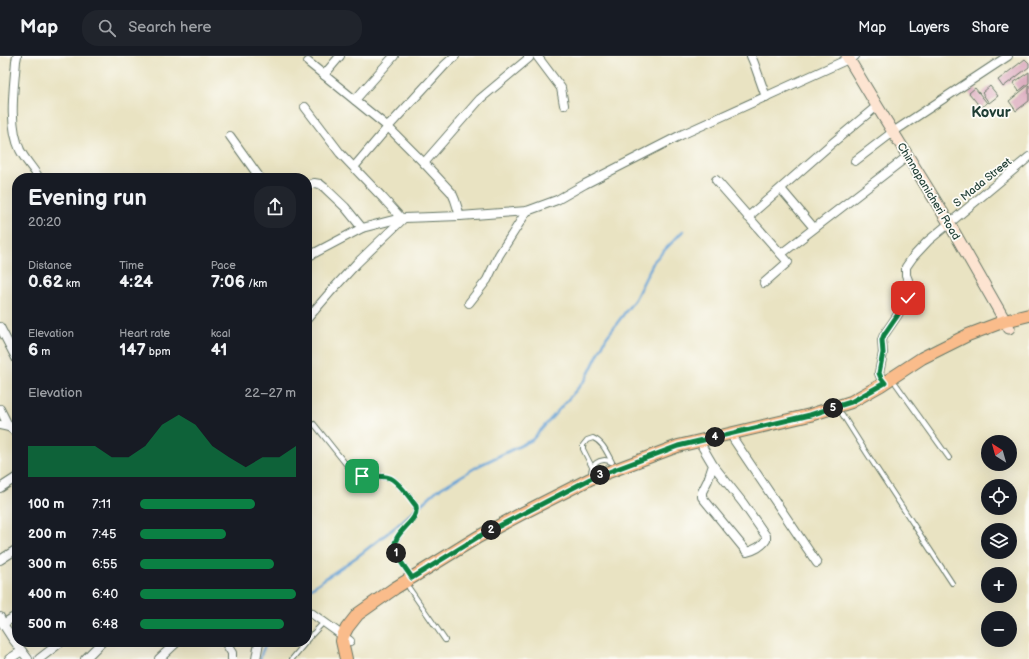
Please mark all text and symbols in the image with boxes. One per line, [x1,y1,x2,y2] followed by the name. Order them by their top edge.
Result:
[82,10,362,46] search box
[20,16,58,39] text: Map
[96,17,118,39] icon: search
[128,18,211,37] text: Search here
[858,19,886,36] text: Map
[908,19,950,36] text: Layers
[972,19,1009,36] text: Share
[971,103,1012,122] district label: Kovur
[894,140,963,242] street label: Chinnapanicheri Road
[951,155,1014,210] street label: S Mada Street
[28,185,147,212] text: Evening run
[254,186,296,228] button: share
[28,214,61,230] text: 20:20
[28,259,72,272] text: Distance
[119,259,144,272] text: Time
[211,259,236,272] text: Pace
[28,272,63,292] text: 0.62
[119,272,153,292] text: 4:24
[211,272,245,292] text: 7:06
[63,277,80,290] text: km
[245,277,267,290] text: /km
[891,281,925,315] pin
[897,287,919,309] icon: check
[28,327,74,340] text: Elevation
[119,327,170,340] text: Heart rate
[211,327,230,340] text: kcal
[28,340,38,360] text: 6
[119,340,146,360] text: 147
[211,340,228,360] text: 41
[38,345,50,358] text: m
[146,345,171,358] text: bpm
[28,385,82,401] text: Elevation
[245,385,296,401] text: 22–27 m
[823,398,843,418] pin: 5
[830,401,836,414] text: 5
[705,427,725,447] pin: 4
[712,430,718,443] text: 4
[981,435,1017,471] north arrow
[981,435,1017,647] map controls
[345,459,379,493] pin
[351,465,373,487] icon: arrive
[590,465,610,485] pin: 3
[597,468,603,481] text: 3
[981,479,1017,515] button: locate
[28,496,64,512] text: 100 m
[92,496,111,512] text: 7:11
[481,520,501,540] pin: 2
[488,523,494,536] text: 2
[981,523,1017,559] button: layers
[28,526,66,542] text: 200 m
[92,526,116,542] text: 7:45
[386,543,406,563] pin: 1
[394,546,398,559] text: 1
[28,556,66,572] text: 300 m
[92,556,117,572] text: 6:55
[981,567,1017,603] button: +
[28,586,66,602] text: 400 m
[92,586,118,602] text: 6:40
[981,611,1017,647] button: −
[28,616,66,632] text: 500 m
[92,616,118,632] text: 6:48

